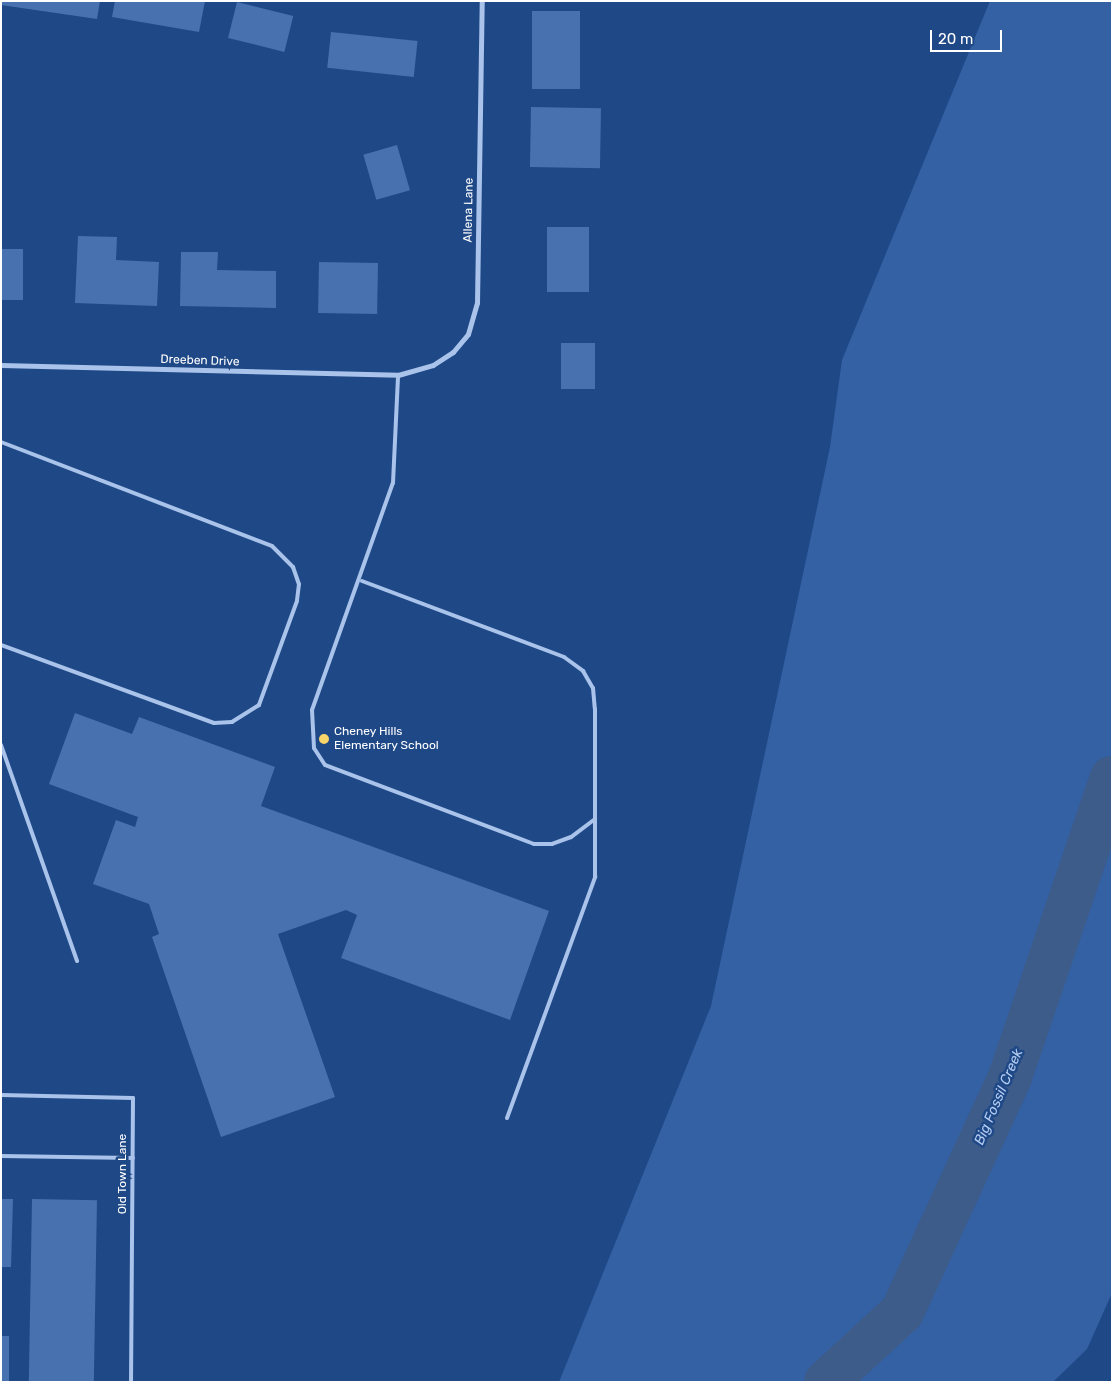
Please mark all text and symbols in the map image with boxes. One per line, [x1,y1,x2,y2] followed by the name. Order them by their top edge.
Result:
[933,20,1006,52] scale bar
[938,30,973,48] text: 20 m
[461,177,477,243] street label: Allena Lane
[160,352,240,370] street label: Dreeben Drive
[334,725,439,753] place label: Cheney Hills Elementary School
[318,733,330,745] marker: Cheney Hills Elementary School
[971,1046,1027,1148] water label: Big Fossil Creek
[116,1134,130,1214] street label: Old Town Lane

